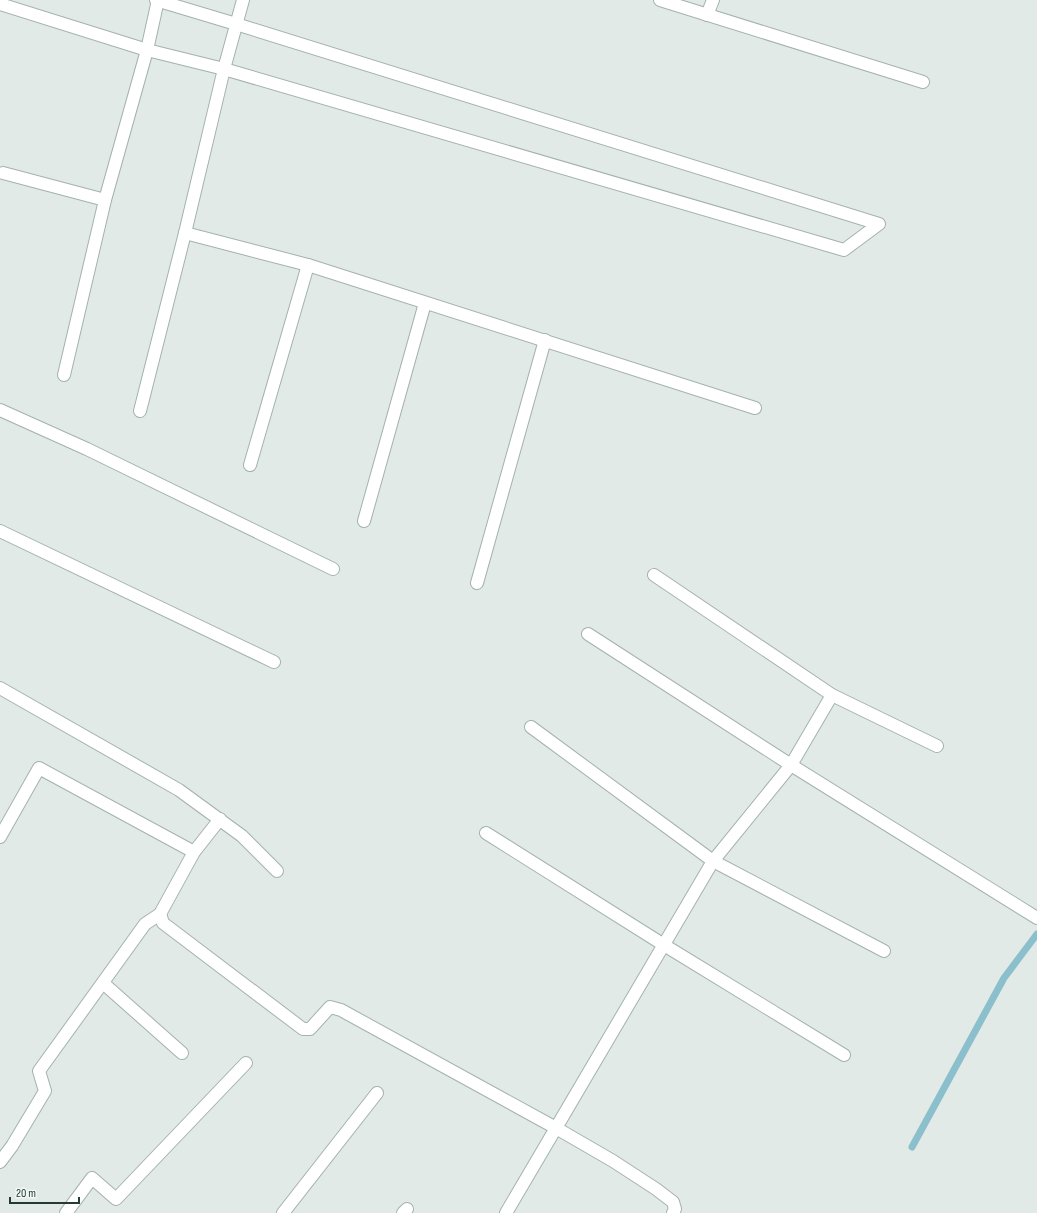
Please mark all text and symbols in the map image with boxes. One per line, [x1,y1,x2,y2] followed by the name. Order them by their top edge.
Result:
[10,1179,79,1205] scale bar
[16,1186,36,1201] text: 20 m

